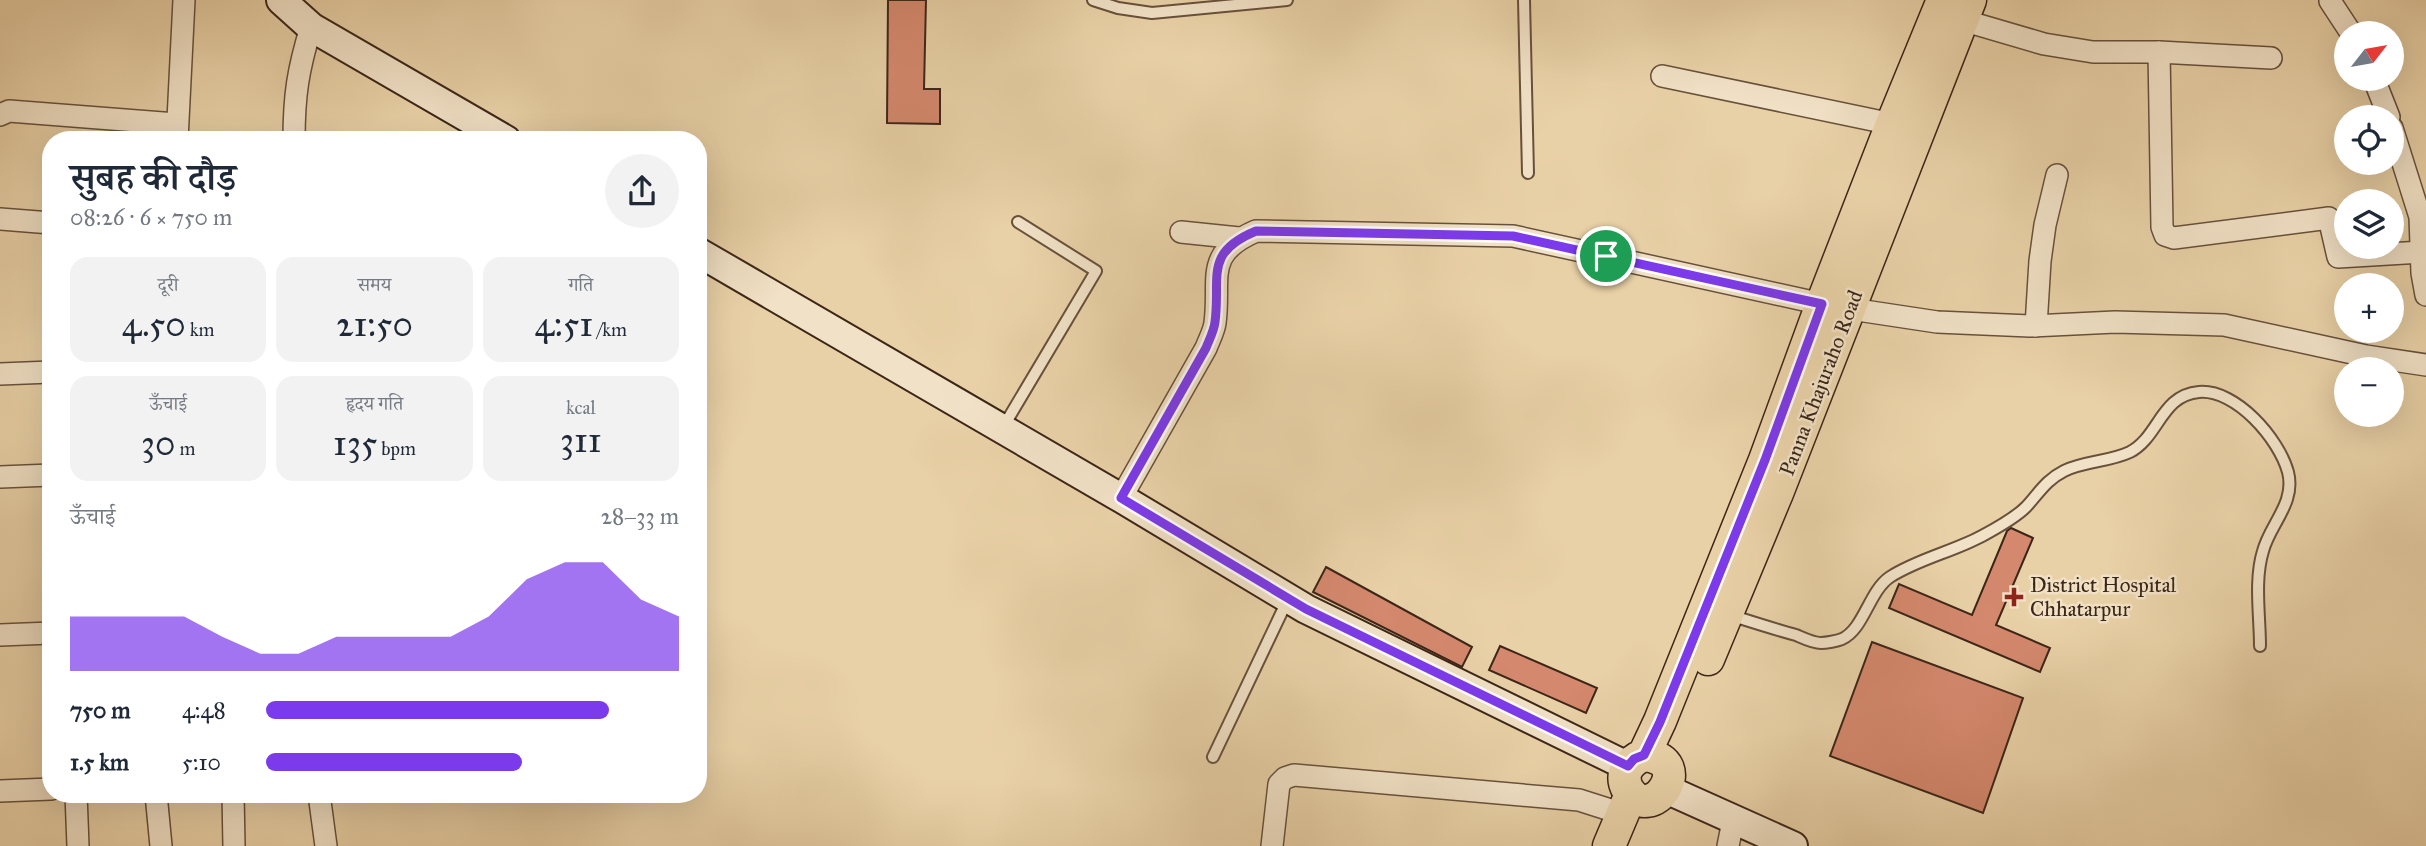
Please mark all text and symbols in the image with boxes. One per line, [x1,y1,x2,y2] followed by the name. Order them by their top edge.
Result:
[2334,21,2404,91] north arrow
[2334,21,2404,427] map controls
[2334,105,2404,175] button: locate
[70,154,236,200] text: सुबह की दौड़
[605,154,679,228] button: share
[2334,189,2404,259] button: layers
[70,203,232,231] text: 08:26 · 6 × 750 m
[1576,226,1636,286] pin
[1587,237,1625,275] icon: arrive
[158,273,178,296] text: दूरी
[358,273,391,296] text: समय
[568,273,593,296] text: गति
[2334,273,2404,343] button: +
[1774,286,1869,479] street label: Panna Khajuraho Road
[122,303,186,346] text: 4.50
[336,303,413,346] text: 21:50
[535,303,593,346] text: 4:51
[186,318,214,341] text: km
[593,318,627,341] text: /km
[2334,357,2404,427] button: −
[149,392,187,415] text: ऊँचाई
[346,392,403,415] text: हृदय गति
[566,396,596,419] text: kcal
[560,419,602,462] text: 311
[141,422,175,465] text: 30
[333,422,377,465] text: 135
[175,437,195,460] text: m
[377,437,416,460] text: bpm
[70,502,115,530] text: ऊँचाई
[601,502,679,530] text: 28–33 m
[2030,572,2177,622] place label: District Hospital Chhatarpur
[2004,587,2024,607] marker: District Hospital Chhatarpur
[70,696,131,724] text: 750 m
[182,696,226,724] text: 4:48
[70,748,129,776] text: 1.5 km
[182,748,221,776] text: 5:10

